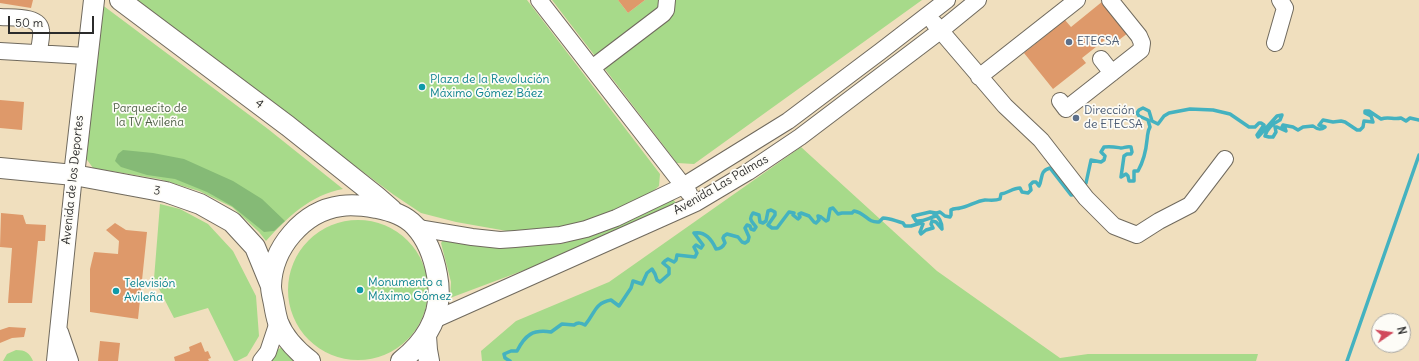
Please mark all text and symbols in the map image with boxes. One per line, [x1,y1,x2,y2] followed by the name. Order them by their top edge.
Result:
[10,8,96,34] scale bar
[15,15,43,30] text: 50 m
[1077,35,1119,49] place label: ETECSA
[1064,37,1074,47] marker: ETECSA
[430,73,549,101] place label: Plaza de la Revolución Máximo Gómez Báez
[417,82,427,92] marker: Plaza de la Revolución Máximo Gómez Báez
[252,96,266,112] street label: 4
[113,102,187,130] park label: Parquecito de la TV Avileña
[1084,104,1143,132] place label: Dirección de ETECSA
[1071,113,1081,123] marker: Dirección de ETECSA
[59,115,87,245] street label: Avenida de los Deportes
[671,152,771,218] street label: Avenida Las Palmas
[152,183,162,199] street label: 3
[368,276,451,304] place label: Monumento a Máximo Gómez
[124,277,175,305] place label: Televisión Avileña
[355,285,365,295] marker: Monumento a Máximo Gómez
[111,286,121,296] marker: Televisión Avileña
[1371,313,1411,353] north arrow
[1394,325,1409,336] text: N

